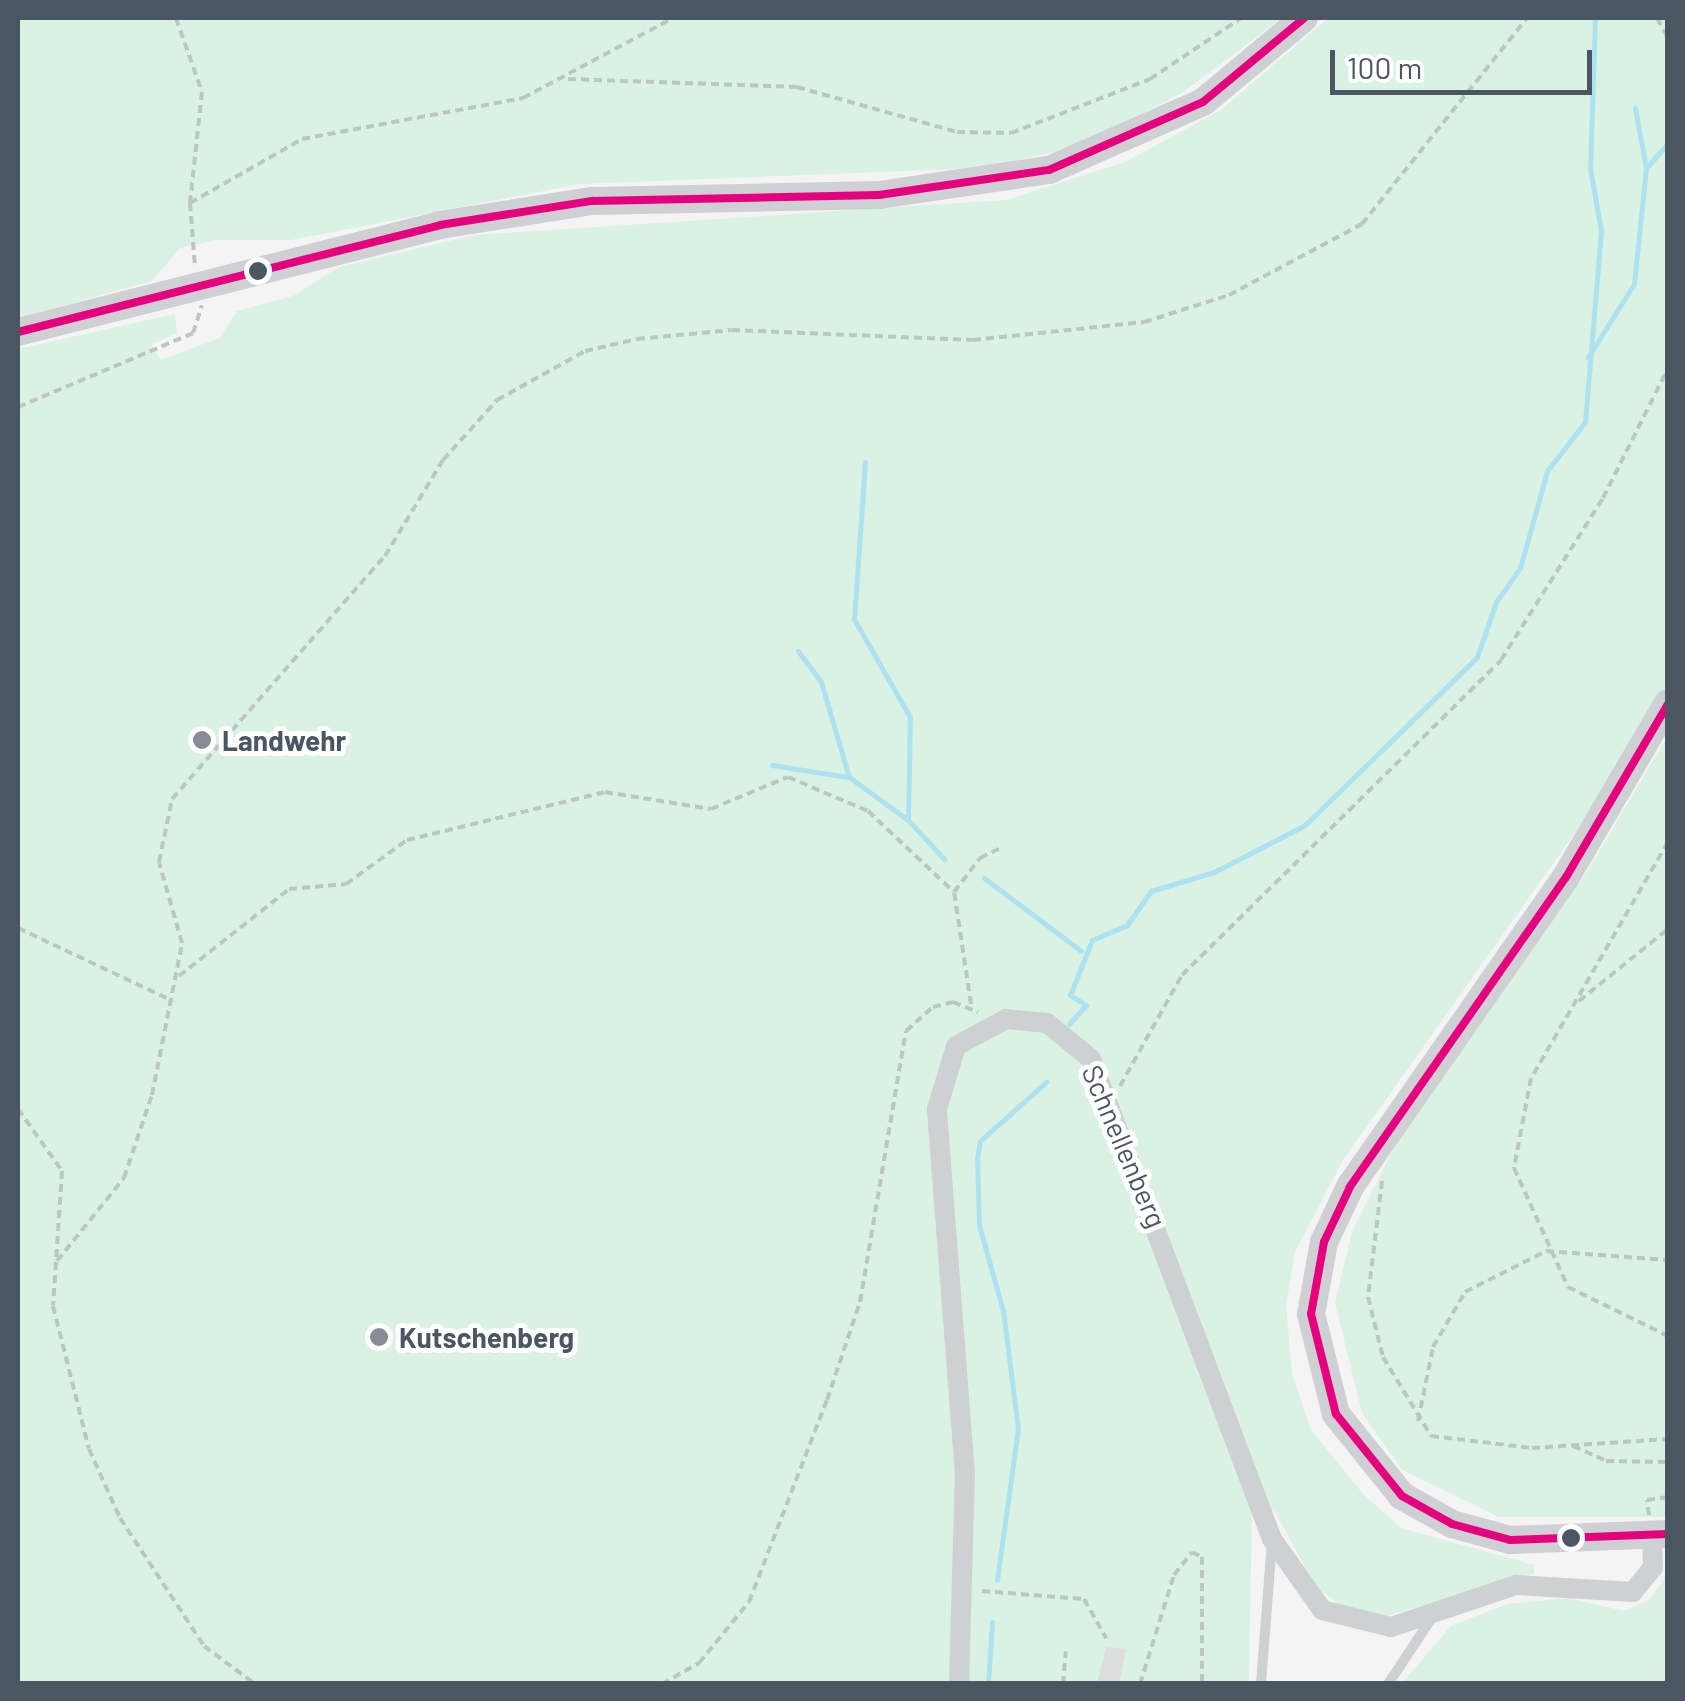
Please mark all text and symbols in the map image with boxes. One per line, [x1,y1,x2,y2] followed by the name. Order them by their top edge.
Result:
[1335,30,1598,92] scale bar
[1347,49,1422,85] text: 100 m
[248,261,268,281] unlabelled marker
[222,723,346,757] place label: Landwehr
[191,729,213,751] marker: Landwehr
[1076,1060,1174,1232] street label: Schnellenberg
[399,1320,574,1354] place label: Kutschenberg
[368,1326,390,1348] marker: Kutschenberg
[1561,1528,1581,1548] unlabelled marker

